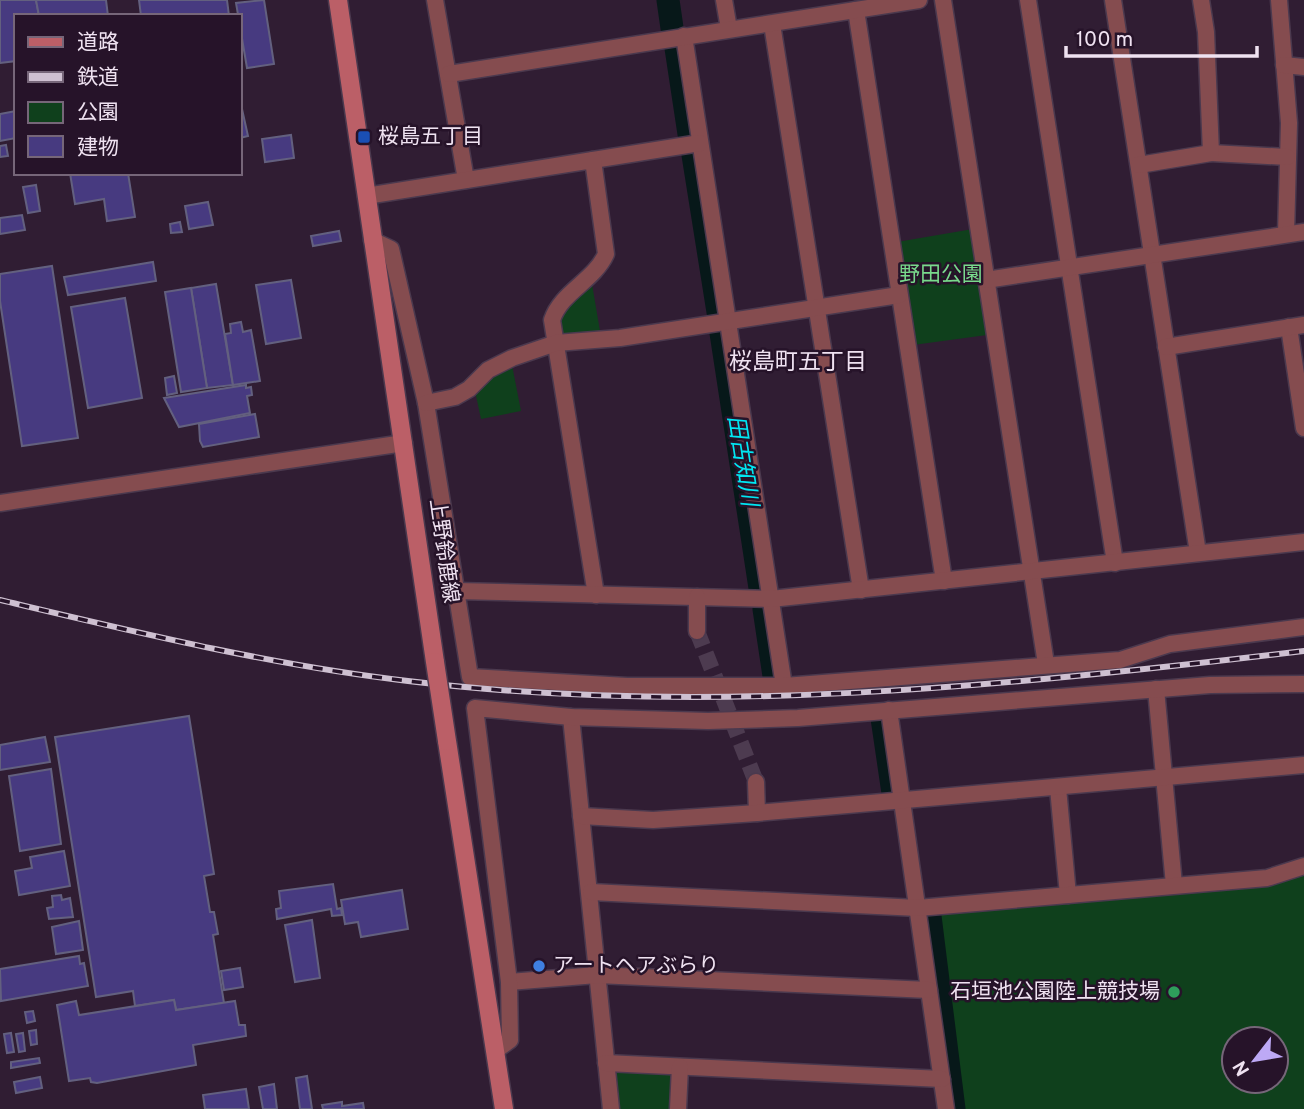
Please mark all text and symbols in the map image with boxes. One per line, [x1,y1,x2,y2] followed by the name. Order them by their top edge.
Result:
[14,14,242,175] legend
[1066,14,1257,58] scale bar
[1076,27,1133,54] text: 100 m
[77,30,119,57] text: 道路
[77,65,119,92] text: 鉄道
[77,100,119,127] text: 公園
[378,124,483,151] place label: 桜島五丁目
[356,129,372,145] marker: 桜島五丁目
[77,135,119,162] text: 建物
[899,262,983,289] park label: 野田公園
[729,349,867,378] district label: 桜島町五丁目
[719,413,763,512] water label: 田古知川
[422,497,464,605] street label: 上野鈴鹿線
[553,953,719,980] place label: アートヘアぶらり
[531,958,547,974] marker: アートヘアぶらり
[950,979,1160,1006] place label: 石垣池公園陸上競技場
[1166,984,1182,1000] marker: 石垣池公園陸上競技場
[1220,1025,1290,1095] north arrow
[1228,1056,1256,1080] text: N

